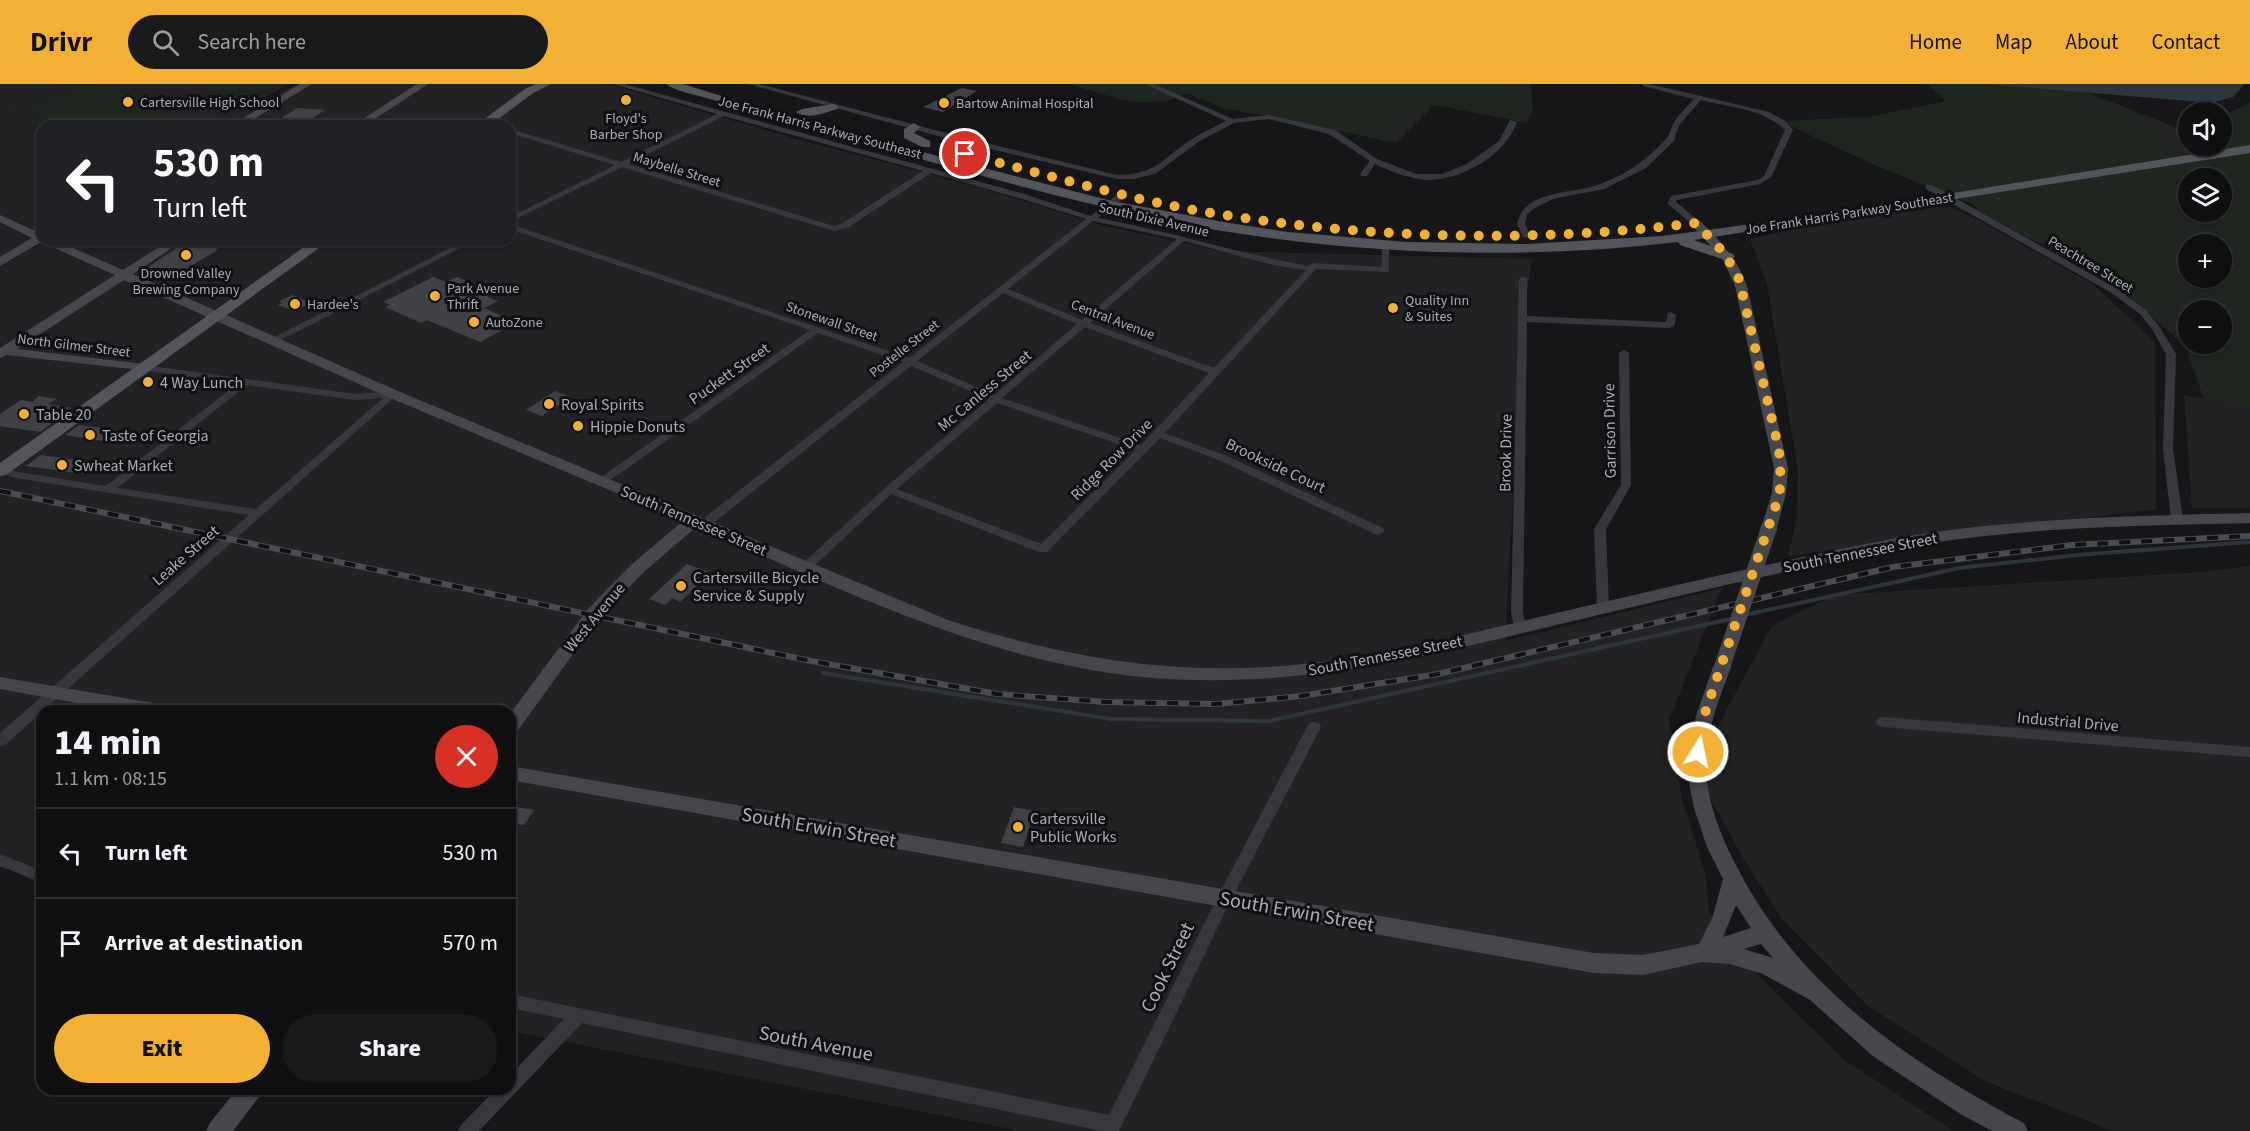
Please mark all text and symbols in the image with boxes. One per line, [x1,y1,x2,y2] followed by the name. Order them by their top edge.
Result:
[128,15,548,69] search box
[30,22,92,62] text: Drivr
[149,26,182,59] icon: search
[197,26,306,58] text: Search here
[1909,27,1962,57] text: Home
[1995,27,2033,57] text: Map
[2066,27,2118,57] text: About
[2151,27,2220,57] text: Contact
[716,91,924,165] street label: Joe Frank Harris Parkway Southeast
[140,93,280,113] place label: Cartersville High School
[619,93,633,107] marker: Floyd's Barber Shop
[956,94,1094,114] place label: Bartow Animal Hospital
[121,95,135,109] marker: Cartersville High School
[937,96,951,110] marker: Bartow Animal Hospital
[2178,102,2232,354] map controls
[2178,102,2232,156] button: sound
[590,109,663,145] place label: Floyd's Barber Shop
[939,128,990,179] pin
[153,133,264,193] text: 530 m
[948,137,981,170] icon: arrive
[54,144,132,222] icon: left
[631,147,723,193] street label: Maybelle Street
[2178,168,2232,222] button: layers
[1744,188,1954,240] street label: Joe Frank Harris Parkway Southeast
[153,189,247,228] text: Turn left
[1097,198,1211,242] street label: South Dixie Avenue
[2044,231,2137,298] street label: Peachtree Street
[2178,234,2232,288] button: +
[179,248,193,262] marker: Drowned Valley Brewing Company
[132,264,240,300] place label: Drowned Valley Brewing Company
[447,279,519,315] place label: Park Avenue Thrift
[428,289,442,303] marker: Park Avenue Thrift
[1405,291,1469,327] place label: Quality Inn & Suites
[307,295,359,315] place label: Hardee's
[1068,295,1158,345] street label: Central Avenue
[288,297,302,311] marker: Hardee's
[783,297,881,347] street label: Stonewall Street
[2178,300,2232,354] button: −
[1386,301,1400,315] marker: Quality Inn & Suites
[486,313,543,333] place label: AutoZone
[467,315,481,329] marker: AutoZone
[865,315,944,383] street label: Postelle Street
[16,329,132,363] street label: North Gilmer Street
[685,337,775,410] street label: Puckett Street
[933,344,1037,437] street label: Mc Canless Street
[160,372,243,394] place label: 4 Way Lunch
[141,375,155,389] marker: 4 Way Lunch
[1598,383,1622,479] street label: Garrison Drive
[561,394,644,416] place label: Royal Spirits
[542,397,556,411] marker: Royal Spirits
[36,404,91,426] place label: Table 20
[17,407,31,421] marker: Table 20
[1066,414,1158,506] street label: Ridge Row Drive
[1494,414,1518,492] street label: Brook Drive
[590,416,685,438] place label: Hippie Donuts
[571,419,585,433] marker: Hippie Donuts
[102,425,209,447] place label: Taste of Georgia
[83,428,97,442] marker: Taste of Georgia
[1222,433,1330,499] street label: Brookside Court
[74,455,174,477] place label: Swheat Market
[55,458,69,472] marker: Swheat Market
[617,480,771,562] street label: South Tennessee Street
[147,520,224,591] street label: Leake Street
[1781,527,1940,579] street label: South Tennessee Street
[693,567,819,607] place label: Cartersville Bicycle Service & Supply
[559,578,630,657] street label: West Avenue
[674,579,688,593] marker: Cartersville Bicycle Service & Supply
[1306,630,1465,682] street label: South Tennessee Street
[2016,707,2120,737] street label: Industrial Drive
[54,717,162,768] text: 14 min
[1666,720,1730,784] position arrow
[435,725,498,788] button: close
[54,765,167,793] text: 1.1 km · 08:15
[739,801,898,855] street label: South Erwin Street
[1030,808,1117,848] place label: Cartersville Public Works
[1011,820,1025,834] marker: Cartersville Public Works
[54,837,87,870] icon: left
[105,837,187,869] text: Turn left
[443,837,498,869] text: 530 m
[1217,885,1376,939] street label: South Erwin Street
[1134,917,1202,1017] street label: Cook Street
[54,927,87,960] icon: arrive
[105,927,303,959] text: Arrive at destination
[443,927,498,959] text: 570 m
[54,1014,270,1083] button: Exit
[282,1014,498,1083] button: Share
[756,1019,875,1069] street label: South Avenue

